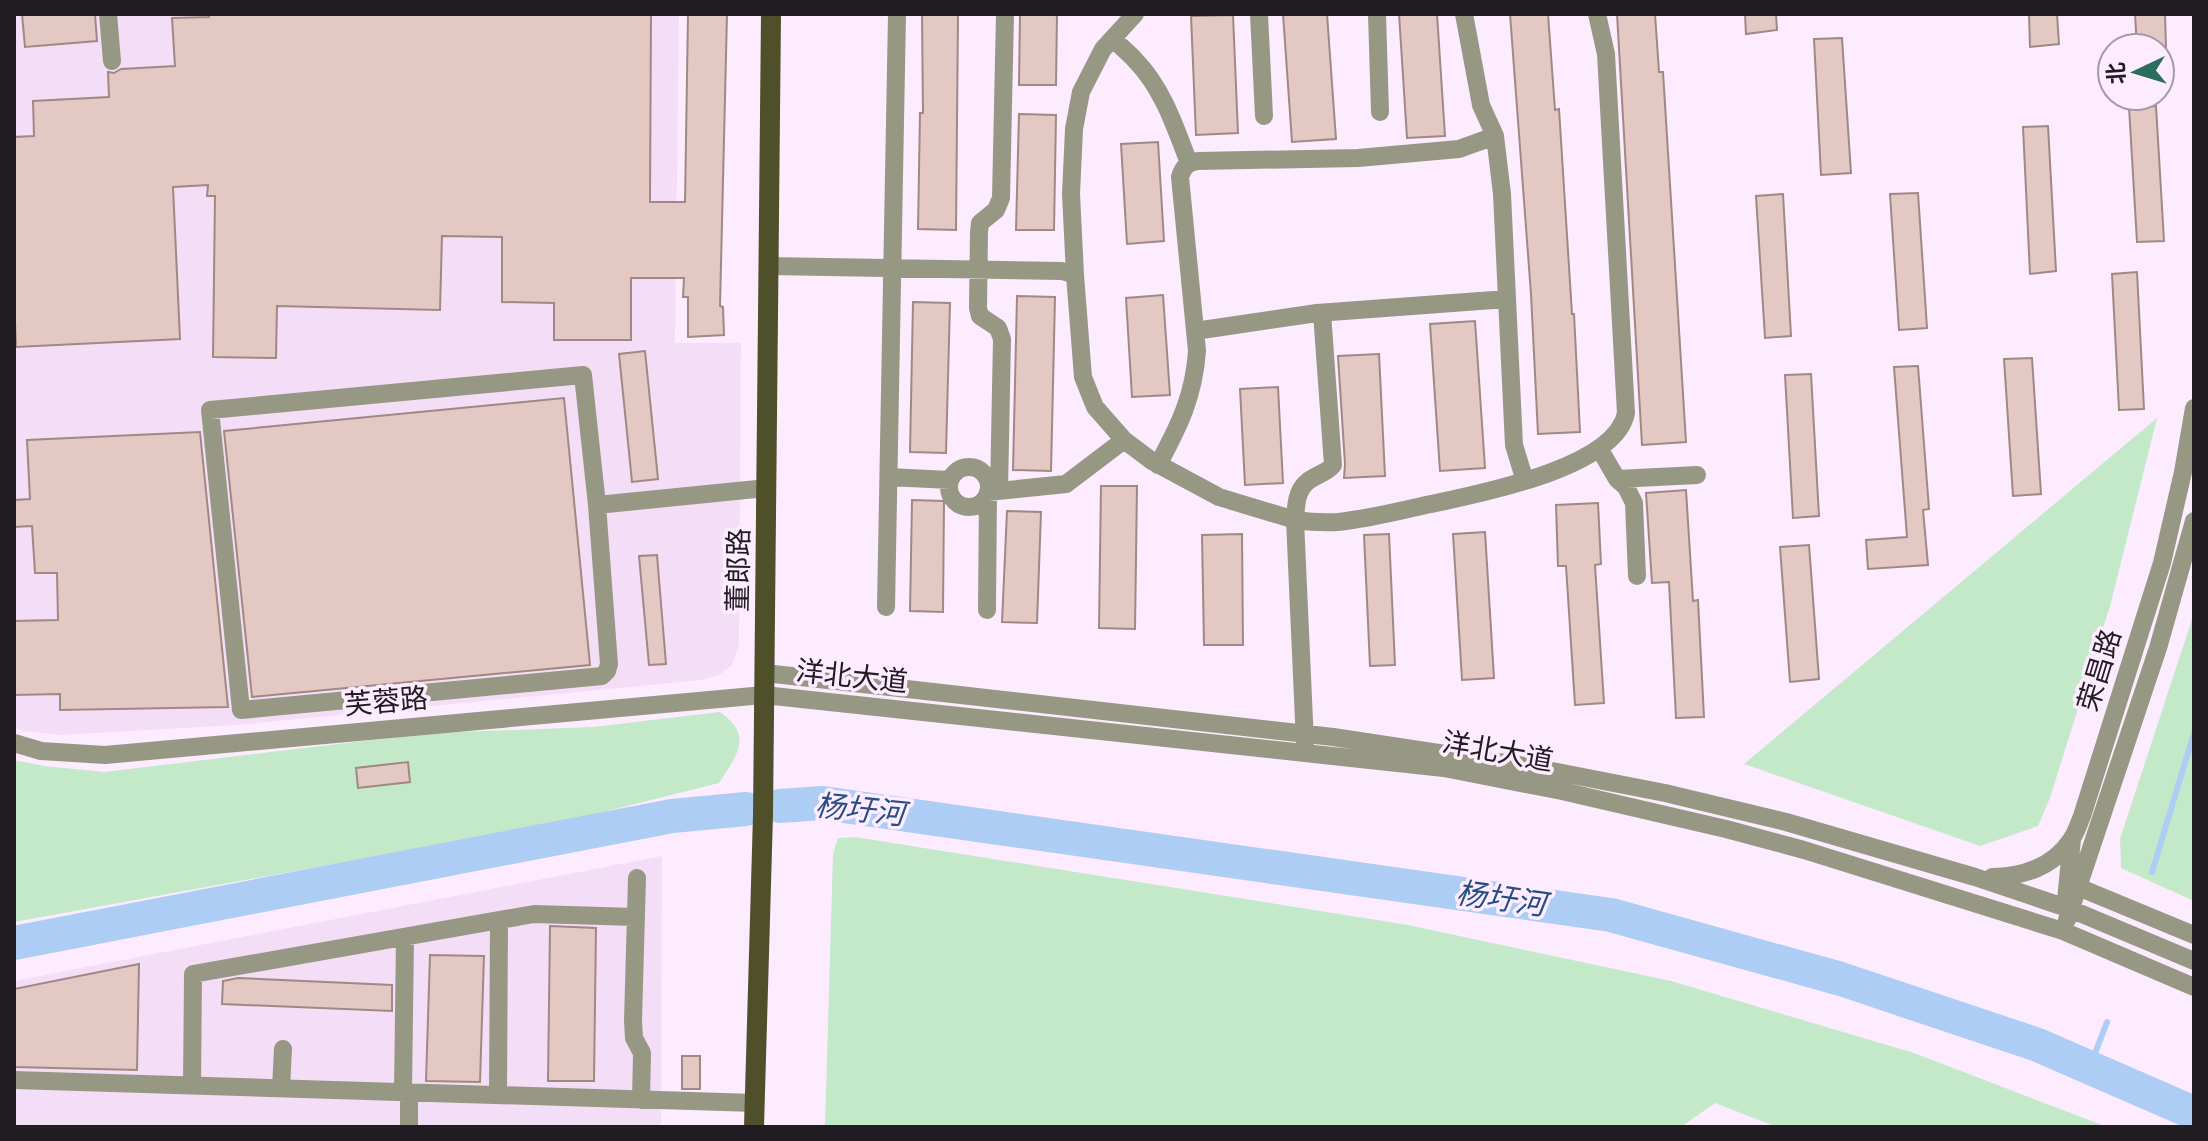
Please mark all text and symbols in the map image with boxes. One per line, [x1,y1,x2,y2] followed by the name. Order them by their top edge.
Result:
[2096,32,2176,112] north arrow
[2103,62,2130,85] text: 北
[721,528,756,612] street label: 董郎路
[2071,625,2128,715] street label: 荣昌路
[795,654,909,699] street label: 洋北大道
[343,681,429,722] street label: 芙蓉路
[1440,726,1556,777] street label: 洋北大道
[813,787,912,832] water label: 杨圩河
[1454,875,1553,923] water label: 杨圩河

